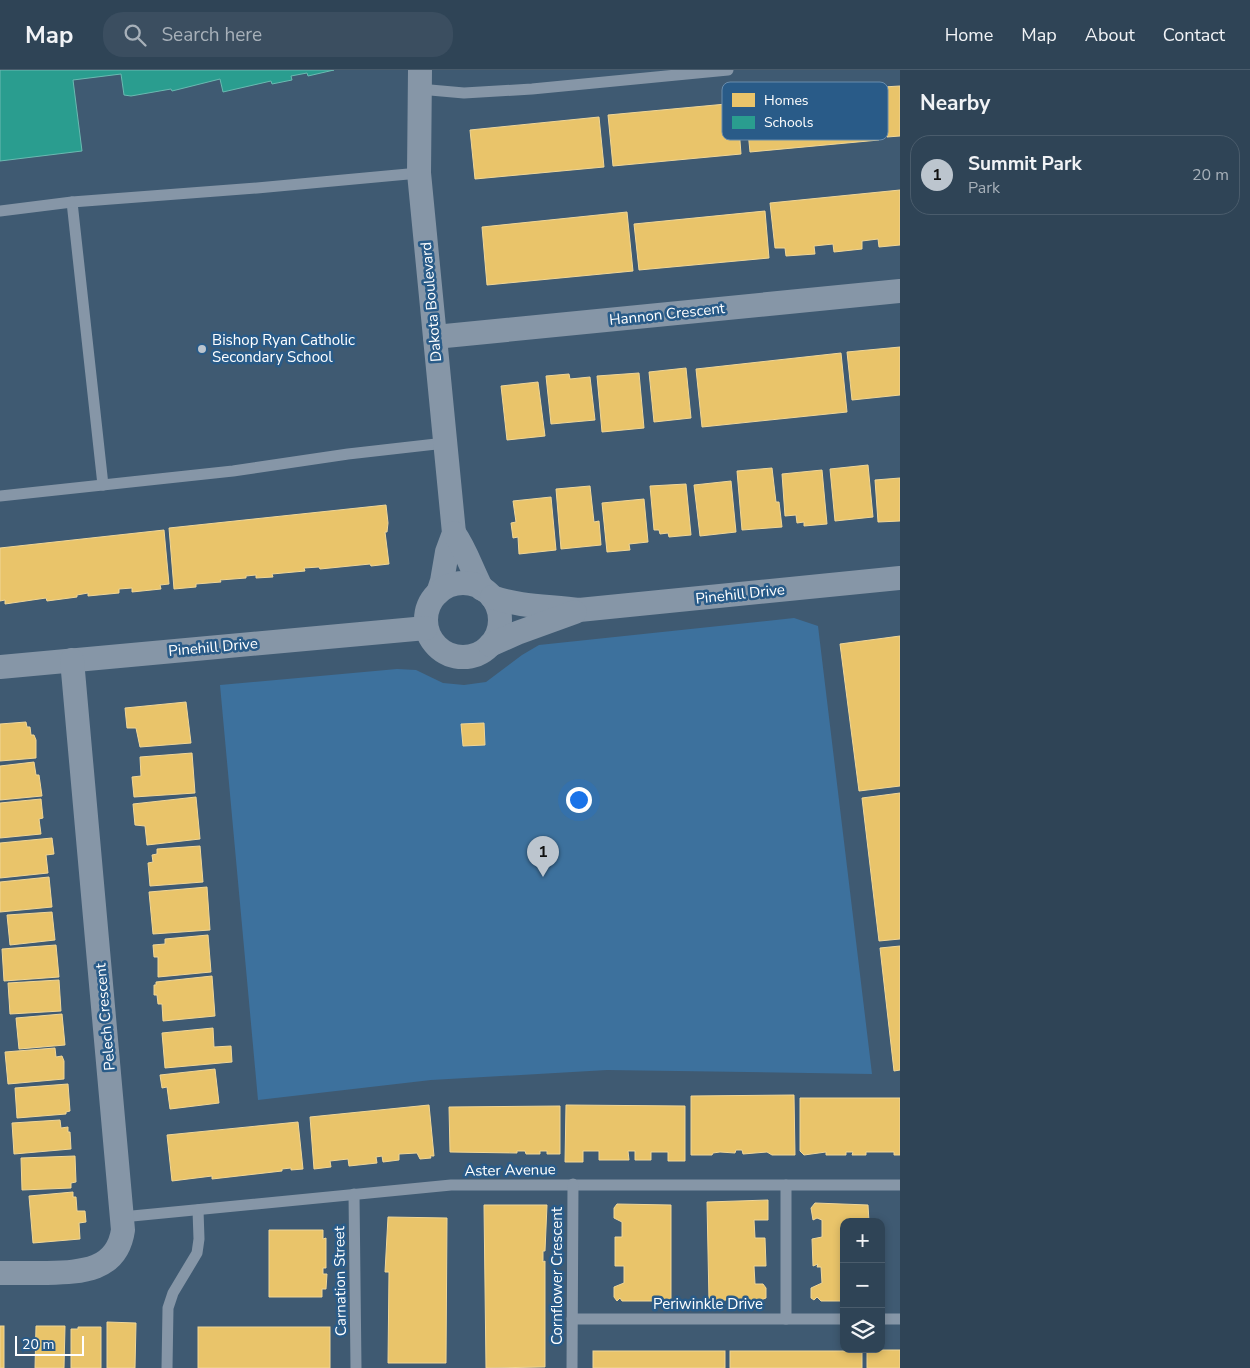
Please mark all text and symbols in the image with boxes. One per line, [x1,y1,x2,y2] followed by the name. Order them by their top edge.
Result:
[103,12,453,57] search box
[25,19,73,51] text: Map
[121,21,149,49] icon: search
[161,22,262,48] text: Search here
[945,23,993,47] text: Home
[1021,23,1057,47] text: Map
[1085,23,1135,47] text: About
[1163,23,1225,47] text: Contact
[722,82,888,140] legend
[920,89,990,117] text: Nearby
[764,91,809,110] text: Homes
[764,113,814,132] text: Schools
[968,151,1082,177] text: Summit Park
[932,164,942,186] text: 1
[1192,164,1229,186] text: 20 m
[968,177,1000,199] text: Park
[416,241,446,363] street label: Dakota Boulevard
[608,298,727,330] street label: Hannon Crescent
[212,330,355,367] place label: Bishop Ryan Catholic Secondary School
[196,343,208,355] marker: Bishop Ryan Catholic Secondary School
[694,579,786,609] street label: Pinehill Drive
[167,633,259,661] street label: Pinehill Drive
[566,787,592,813] your location
[527,836,559,877] pin: 1
[90,962,120,1072] street label: Pelech Crescent
[464,1159,556,1181] street label: Aster Avenue
[547,1206,567,1345] street label: Cornflower Crescent
[840,1218,885,1353] map controls
[840,1218,885,1263] button: +
[329,1225,351,1336] street label: Carnation Street
[840,1263,885,1308] button: −
[653,1294,763,1314] street label: Periwinkle Drive
[840,1308,885,1353] button: layers
[15,1333,84,1356] scale bar
[22,1335,54,1354] text: 20 m

